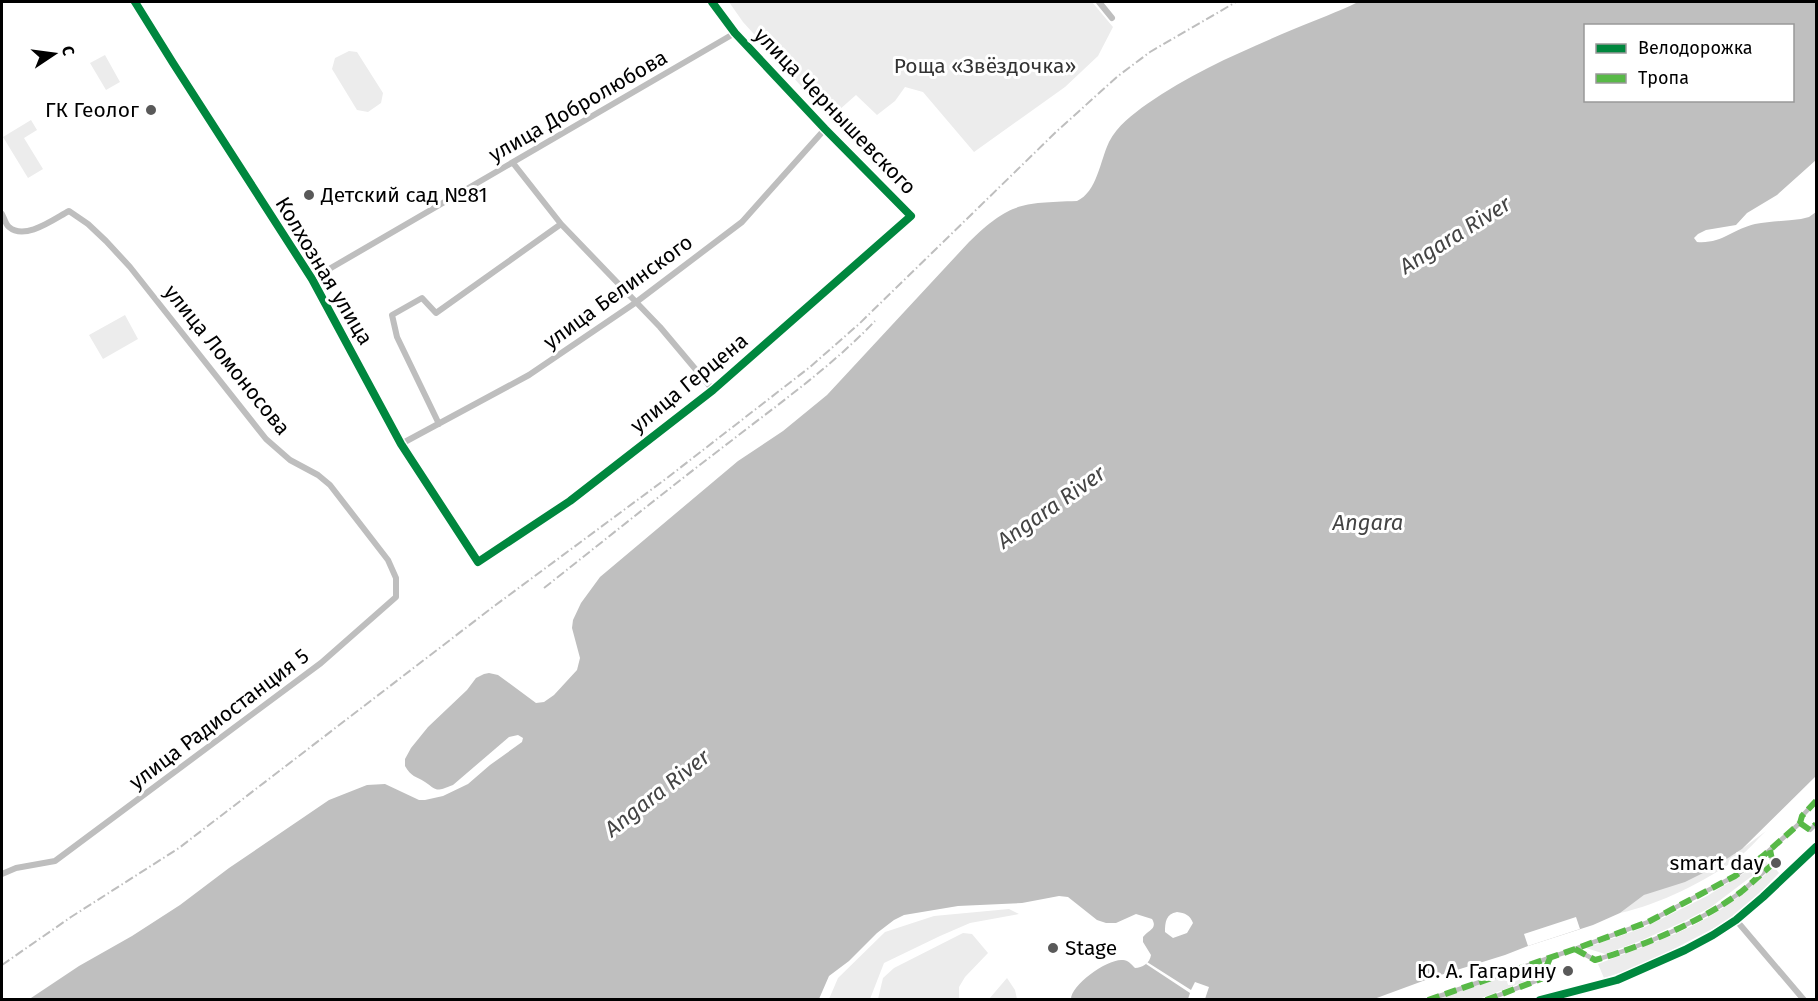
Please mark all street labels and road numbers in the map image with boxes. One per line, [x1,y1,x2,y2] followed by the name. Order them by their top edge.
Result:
[748,22,922,200] street label: улица Чернышевского
[484,44,672,168] street label: улица Добролюбова
[270,192,378,350] street label: Колхозная улица
[538,229,698,355] street label: улица Белинского
[158,279,296,441] street label: улица Ломоносова
[625,328,753,438] street label: улица Герцена
[124,643,314,795] street label: улица Радиостанция 5

